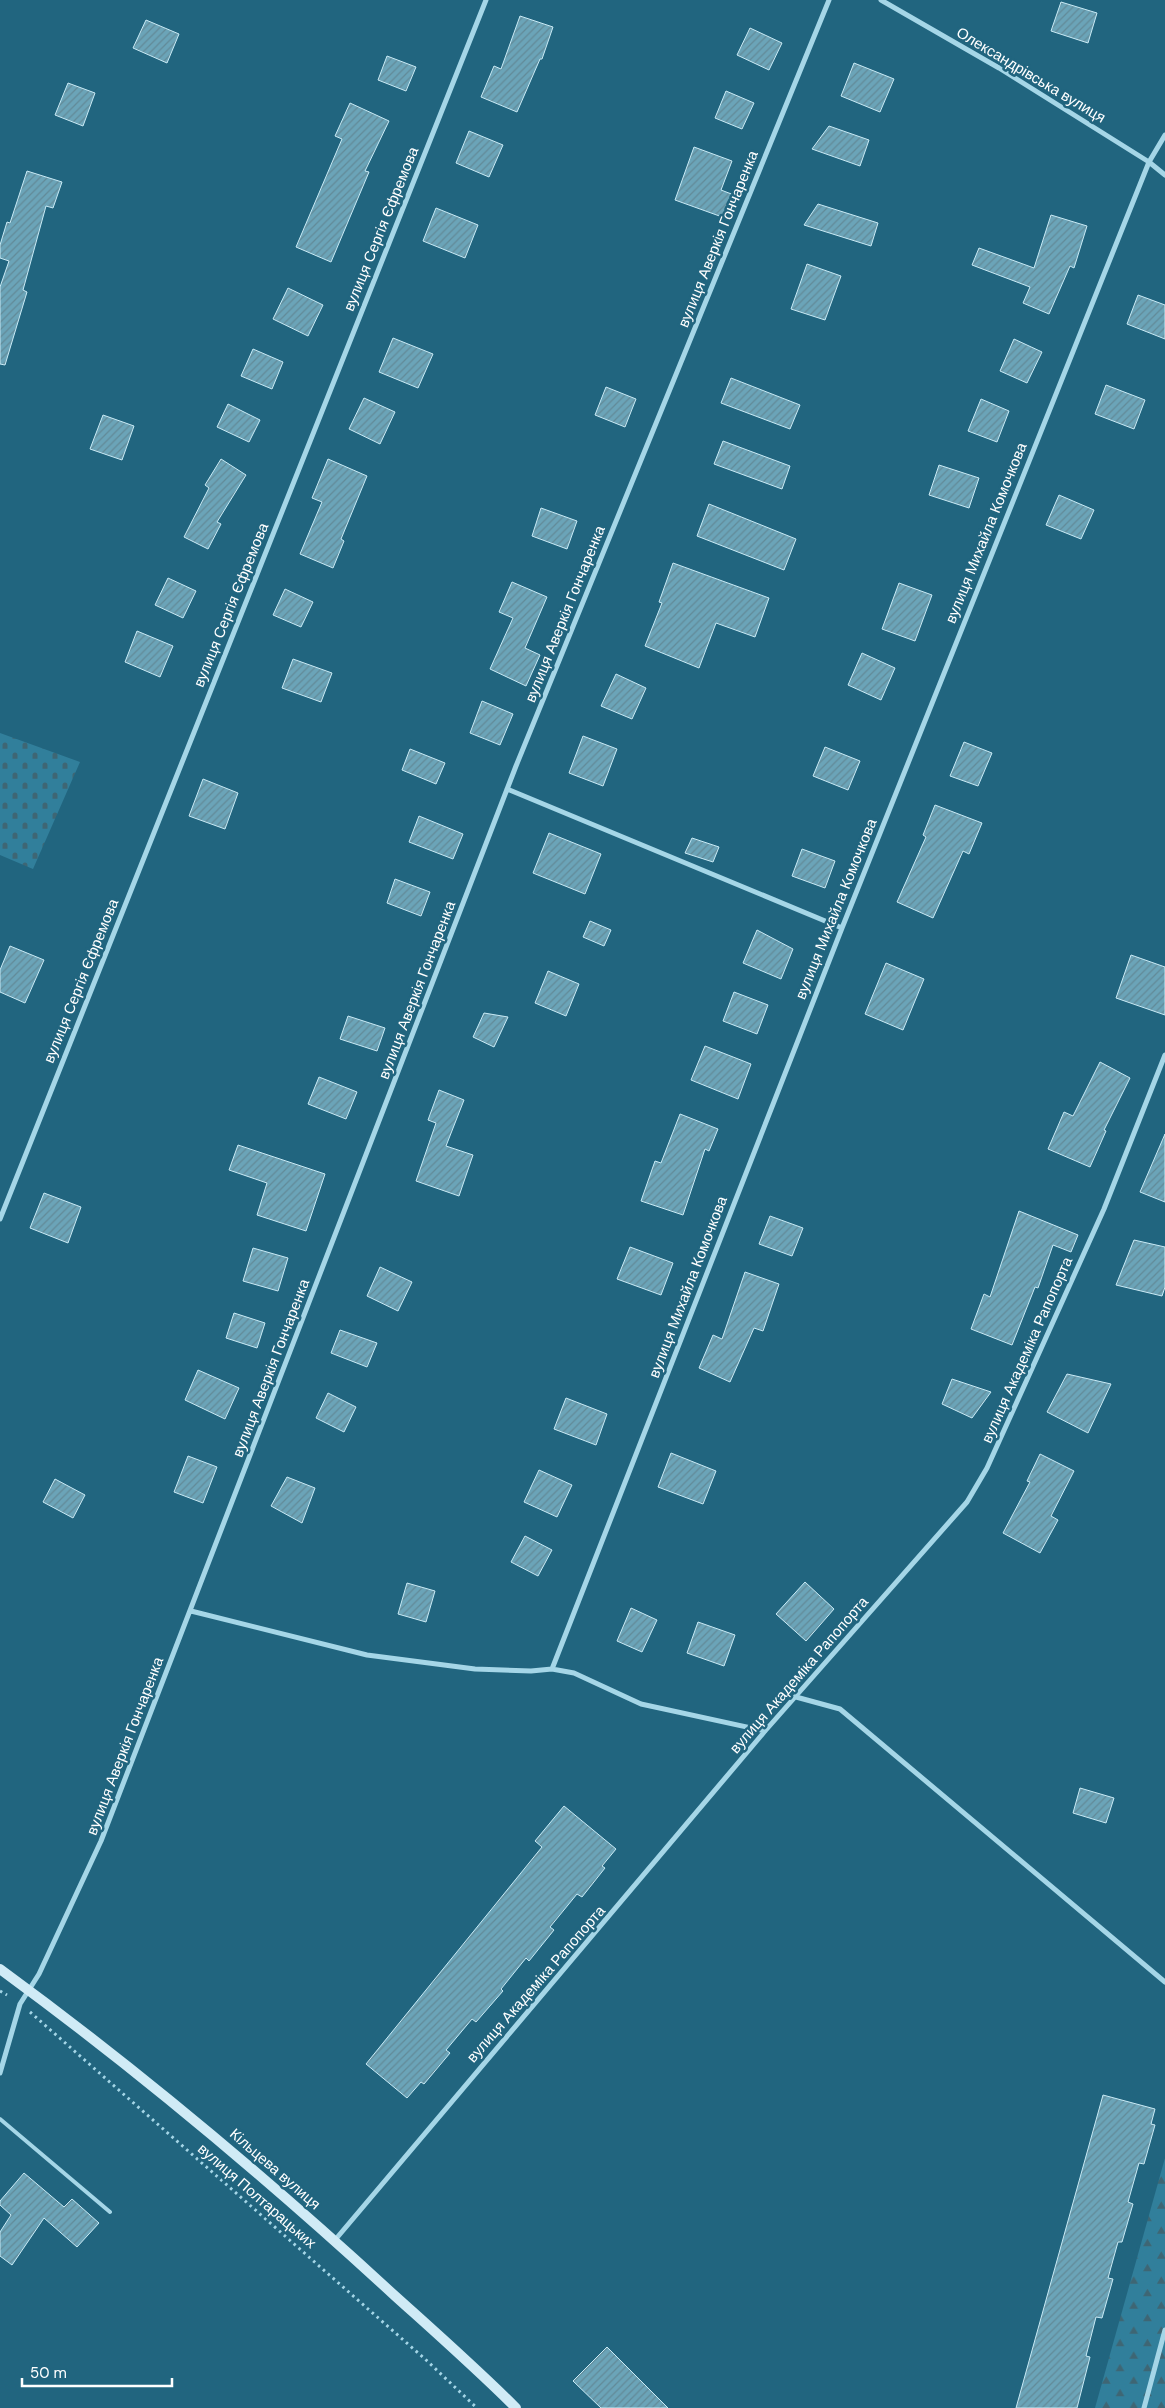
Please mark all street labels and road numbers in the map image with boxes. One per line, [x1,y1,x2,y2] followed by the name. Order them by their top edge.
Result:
[953,22,1109,128] street label: Олександрівська вулиця
[339,143,423,314] street label: вулиця Сергія Єфремова
[673,147,763,330] street label: вулиця Аверкія Гончаренка
[941,439,1032,626] street label: вулиця Михайла Комочкова
[189,519,273,690] street label: вулиця Сергія Єфремова
[520,522,610,705] street label: вулиця Аверкія Гончаренка
[791,815,882,1002] street label: вулиця Михайла Комочкова
[39,895,123,1066] street label: вулиця Сергія Єфремова
[374,897,460,1082] street label: вулиця Аверкія Гончаренка
[644,1193,732,1381] street label: вулиця Михайла Комочкова
[977,1253,1077,1446] street label: вулиця Академіка Рапопорта
[228,1275,314,1460] street label: вулиця Аверкія Гончаренка
[725,1592,873,1758] street label: вулиця Академіка Рапопорта
[82,1653,168,1838] street label: вулиця Аверкія Гончаренка
[462,1901,610,2067] street label: вулиця Академіка Рапопорта
[225,2124,325,2214] street label: Кільцева вулиця
[194,2139,321,2253] street label: вулиця Полтарацьких

